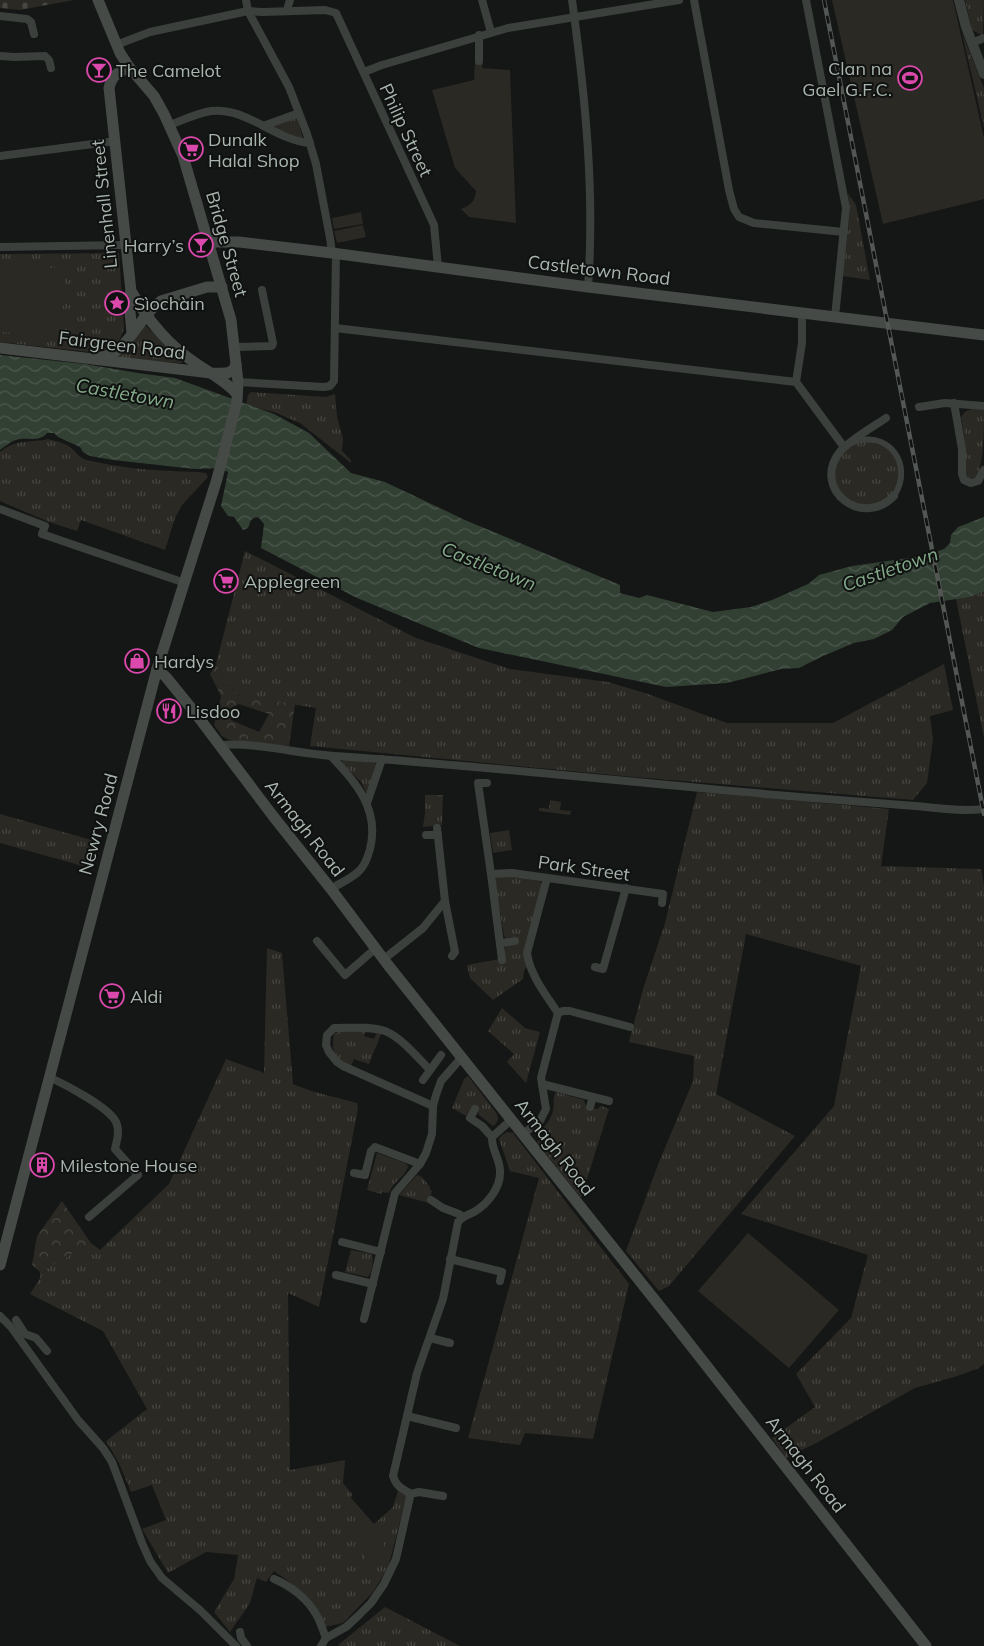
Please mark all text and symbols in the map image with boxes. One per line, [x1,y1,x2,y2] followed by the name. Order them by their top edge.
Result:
[86,57,112,83] bar icon: The Camelot
[802,57,892,101] place label: Clan na Gael G.F.C.
[116,59,221,82] place label: The Camelot
[897,65,923,91] sports icon: Clan na Gael G.F.C.
[374,80,438,180] street label: Philip Street
[208,128,300,172] place label: Dunalk Halal Shop
[178,136,204,162] supermarket icon: Dunalk Halal Shop
[86,138,122,270] street label: Linenhall Street
[201,188,253,300] street label: Bridge Street
[188,232,214,258] bar icon: Harry’s
[124,234,184,257] place label: Harry’s
[526,250,672,290] street label: Castletown Road
[104,290,130,316] place icon: Sìochàin
[134,292,205,315] place label: Sìochàin
[57,326,187,364] street label: Fairgreen Road
[74,373,176,413] water label: Castletown
[438,536,540,596] water label: Castletown
[839,541,941,597] water label: Castletown
[213,568,239,594] supermarket icon: Applegreen
[244,570,340,593] place label: Applegreen
[124,648,150,674] shop icon: Hardys
[154,650,214,673] place label: Hardys
[156,698,182,724] restaurant icon: Lisdoo
[186,700,240,723] place label: Lisdoo
[73,771,123,877] street label: Newry Road
[260,775,350,881] street label: Armagh Road
[537,850,631,886] street label: Park Street
[99,983,125,1009] supermarket icon: Aldi
[130,985,163,1008] place label: Aldi
[510,1094,600,1200] street label: Armagh Road
[29,1152,55,1178] building icon: Milestone House
[60,1154,197,1177] place label: Milestone House
[761,1411,851,1517] street label: Armagh Road

